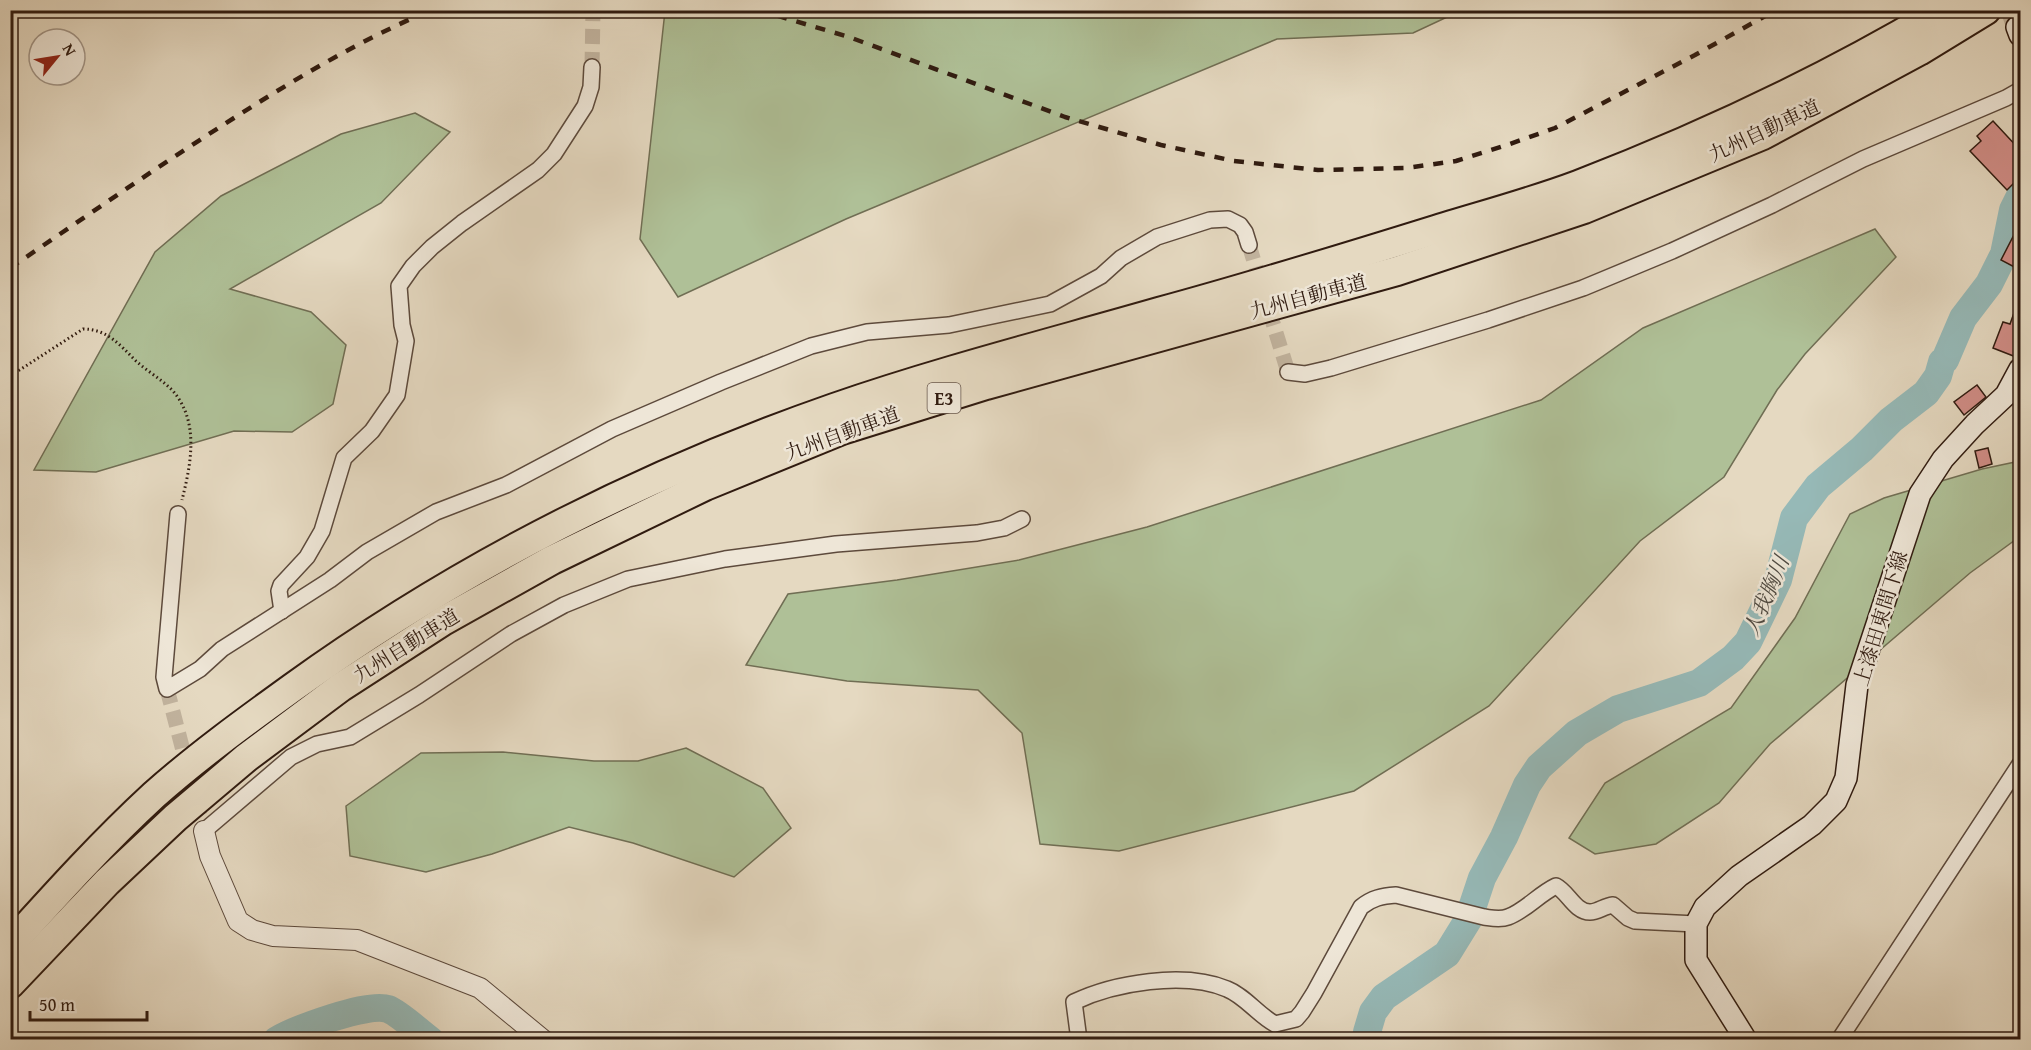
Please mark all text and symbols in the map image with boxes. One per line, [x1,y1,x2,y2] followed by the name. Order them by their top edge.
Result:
[27,27,87,87] north arrow
[57,39,83,60] text: N
[1703,92,1825,168] street label: 九州自動車道
[1246,266,1370,326] street label: 九州自動車道
[928,383,960,413] road number: E3
[781,399,903,467] street label: 九州自動車道
[1846,547,1914,689] street label: 上漆田東間下線
[1735,549,1797,641] water label: 人我胸川
[347,601,465,689] street label: 九州自動車道
[30,984,147,1022] scale bar
[39,991,75,1018] text: 50 m

